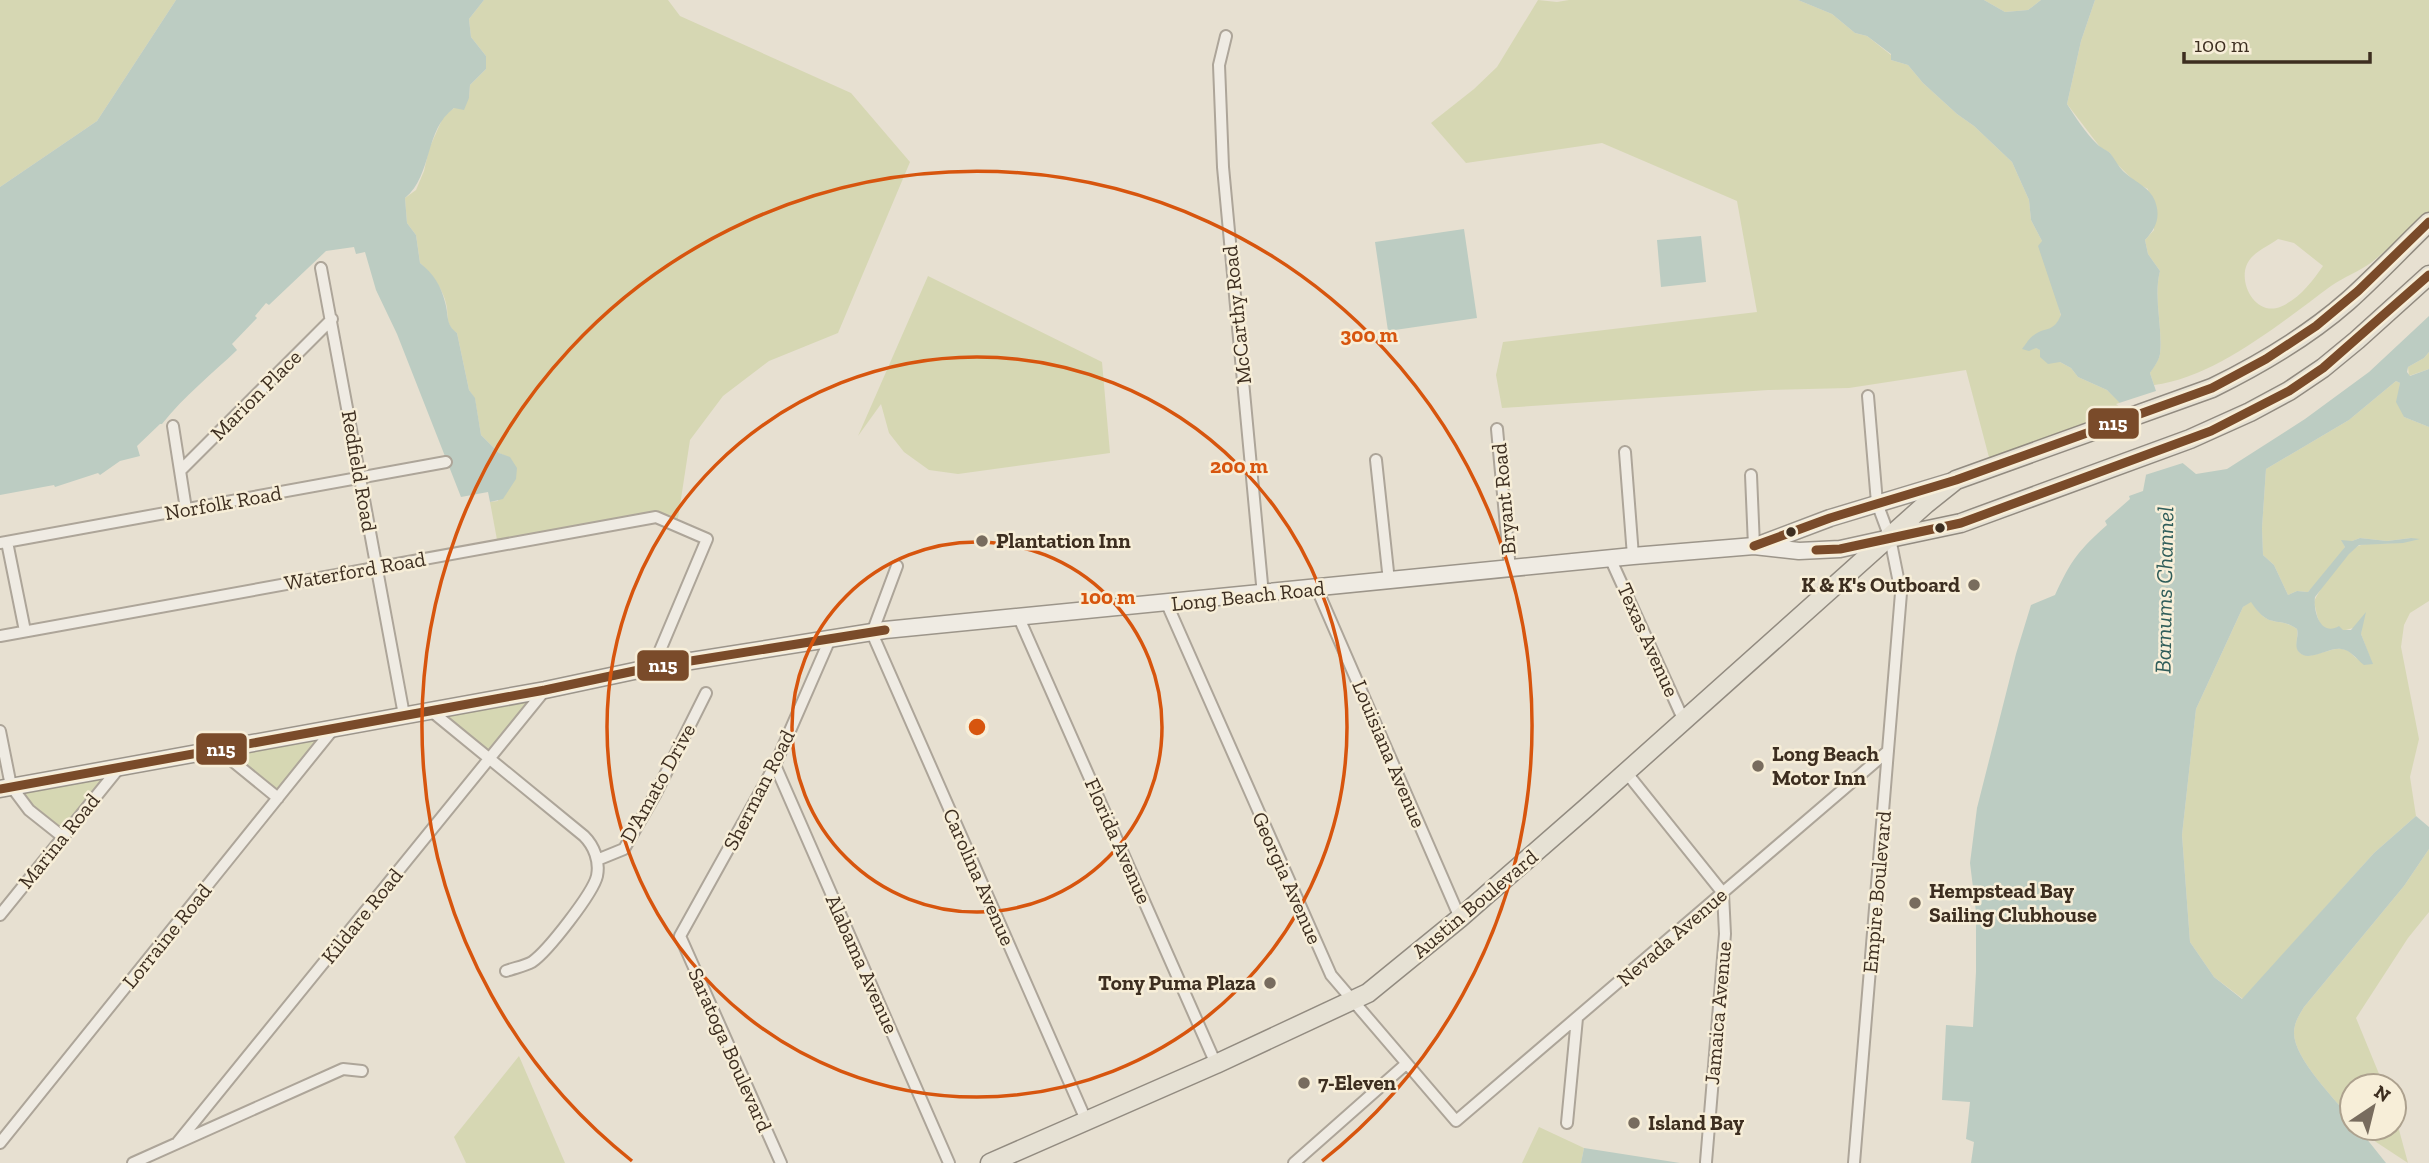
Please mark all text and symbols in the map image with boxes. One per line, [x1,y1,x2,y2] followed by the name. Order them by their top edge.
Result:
[2184,21,2370,65] scale bar
[2194,32,2249,57] text: 100 m
[1217,244,1256,386] street label: McCarthy Road
[1340,322,1398,347] text: 300 m
[205,344,306,445] street label: Marion Place
[2087,407,2140,440] line badge: n15
[337,408,383,534] street label: Redfield Road
[2099,412,2128,435] text: n15
[1486,442,1521,556] street label: Bryant Road
[1210,453,1268,478] text: 200 m
[162,480,284,525] street label: Norfolk Road
[2149,506,2179,674] water label: Barnums Channel
[1933,521,1947,535] unlabelled marker
[1784,525,1798,539] unlabelled marker
[996,528,1131,553] place label: Plantation Inn
[974,533,990,549] marker: Plantation Inn
[282,546,428,595] street label: Waterford Road
[1801,572,1960,597] place label: K & K's Outboard
[1170,575,1326,616] street label: Long Beach Road
[1966,577,1982,593] marker: K & K's Outboard
[1612,579,1685,701] street label: Texas Avenue
[1081,584,1136,609] text: 100 m
[636,649,690,682] line badge: n15
[649,654,678,677] text: n15
[1347,676,1432,831] street label: Louisiana Avenue
[965,715,989,739] centre of rings
[615,719,701,847] street label: D'Amato Drive
[717,725,800,854] street label: Sherman Road
[195,732,248,766] line badge: n15
[207,738,236,761] text: n15
[1772,741,1879,790] place label: Long Beach Motor Inn
[1750,758,1766,774] marker: Long Beach Motor Inn
[1080,774,1157,908] street label: Florida Avenue
[13,788,105,893] street label: Marina Road
[938,804,1021,949] street label: Carolina Avenue
[1247,808,1328,948] street label: Georgia Avenue
[1857,809,1896,974] street label: Empire Boulevard
[1407,844,1543,963] street label: Austin Boulevard
[316,863,408,968] street label: Kildare Road
[117,878,217,993] street label: Lorraine Road
[1929,878,2097,927] place label: Hempstead Bay Sailing Clubhouse
[1612,882,1732,991] street label: Nevada Avenue
[821,890,904,1037] street label: Alabama Avenue
[1907,895,1923,911] marker: Hempstead Bay Sailing Clubhouse
[1699,940,1736,1086] street label: Jamaica Avenue
[683,964,778,1136] street label: Saratoga Boulevard
[1098,970,1256,995] place label: Tony Puma Plaza
[1262,975,1278,991] marker: Tony Puma Plaza
[1318,1070,1397,1095] place label: 7-Eleven
[2338,1072,2408,1142] north arrow
[1296,1075,1312,1091] marker: 7-Eleven
[2370,1080,2395,1107] text: N
[1648,1110,1744,1135] place label: Island Bay
[1626,1115,1642,1131] marker: Island Bay

